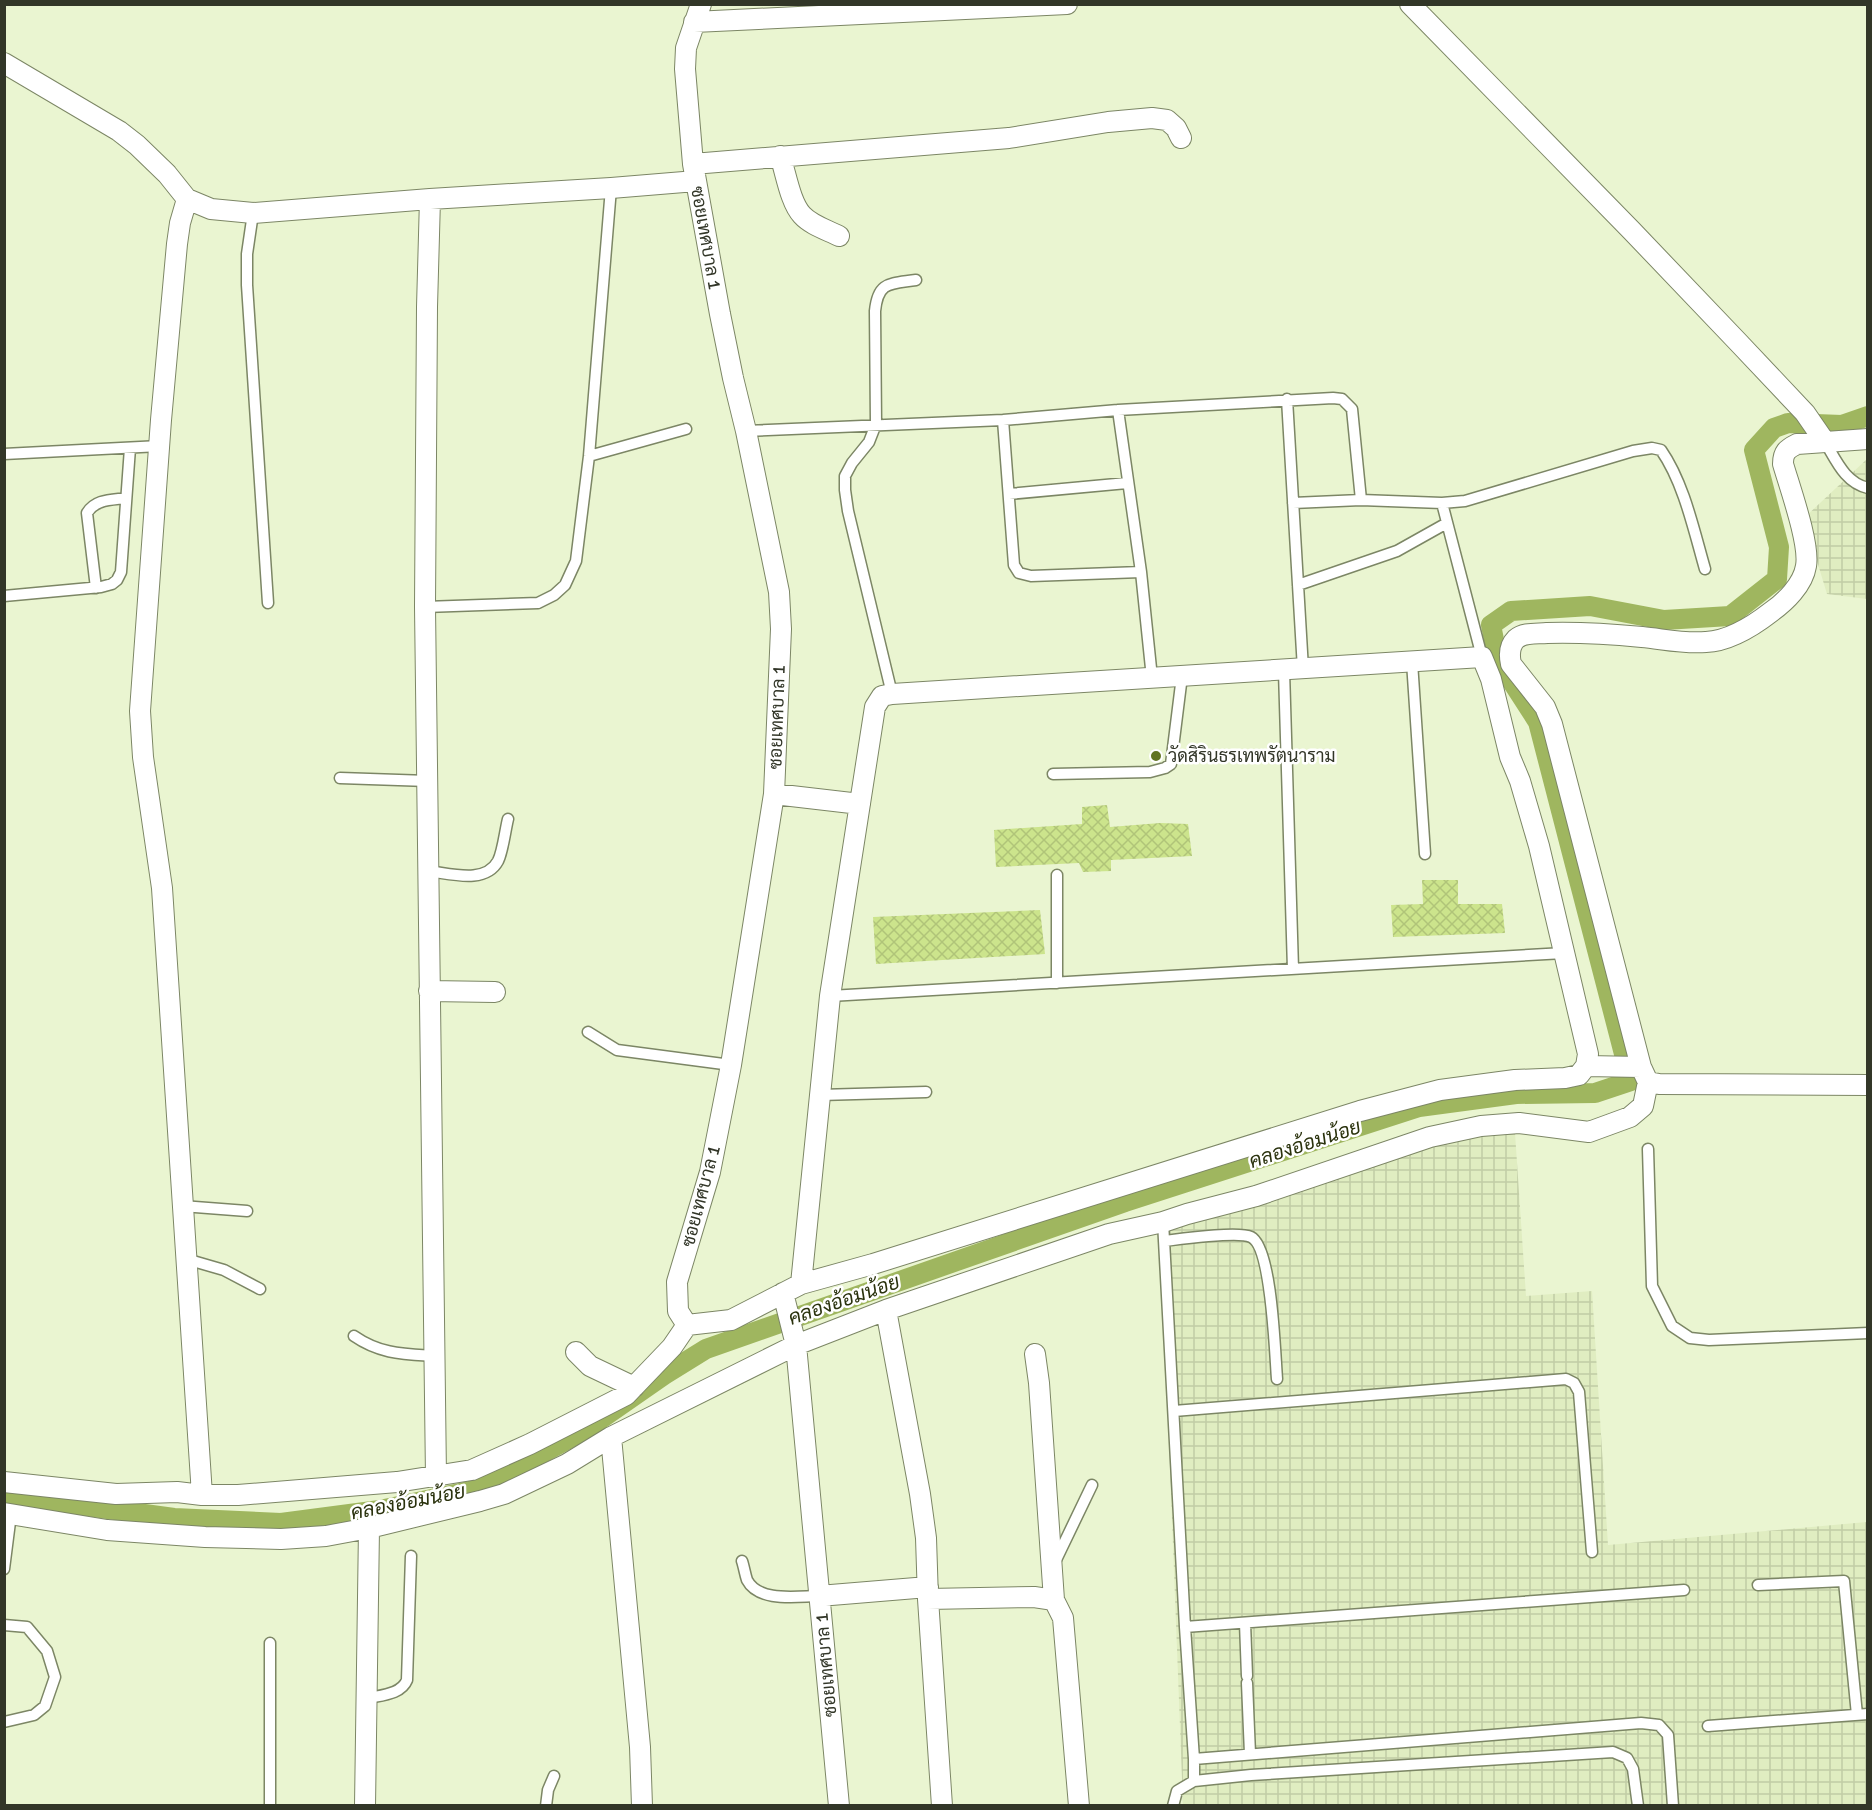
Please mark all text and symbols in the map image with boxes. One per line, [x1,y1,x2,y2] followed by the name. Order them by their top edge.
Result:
[686,185,726,291] street label: ซอยเทศบาล 1
[764,664,790,770] street label: ซอยเทศบาล 1
[1168,745,1336,767] place label: วัดสิรินธรเทพรัตนาราม
[1149,749,1163,763] marker: วัดสิรินธรเทพรัตนาราม
[1246,1113,1365,1174] water label: คลองอ้อมน้อย
[677,1143,725,1249] street label: ซอยเทศบาล 1
[785,1268,904,1331] water label: คลองอ้อมน้อย
[348,1478,468,1525] water label: คลองอ้อมน้อย
[810,1612,842,1718] street label: ซอยเทศบาล 1

